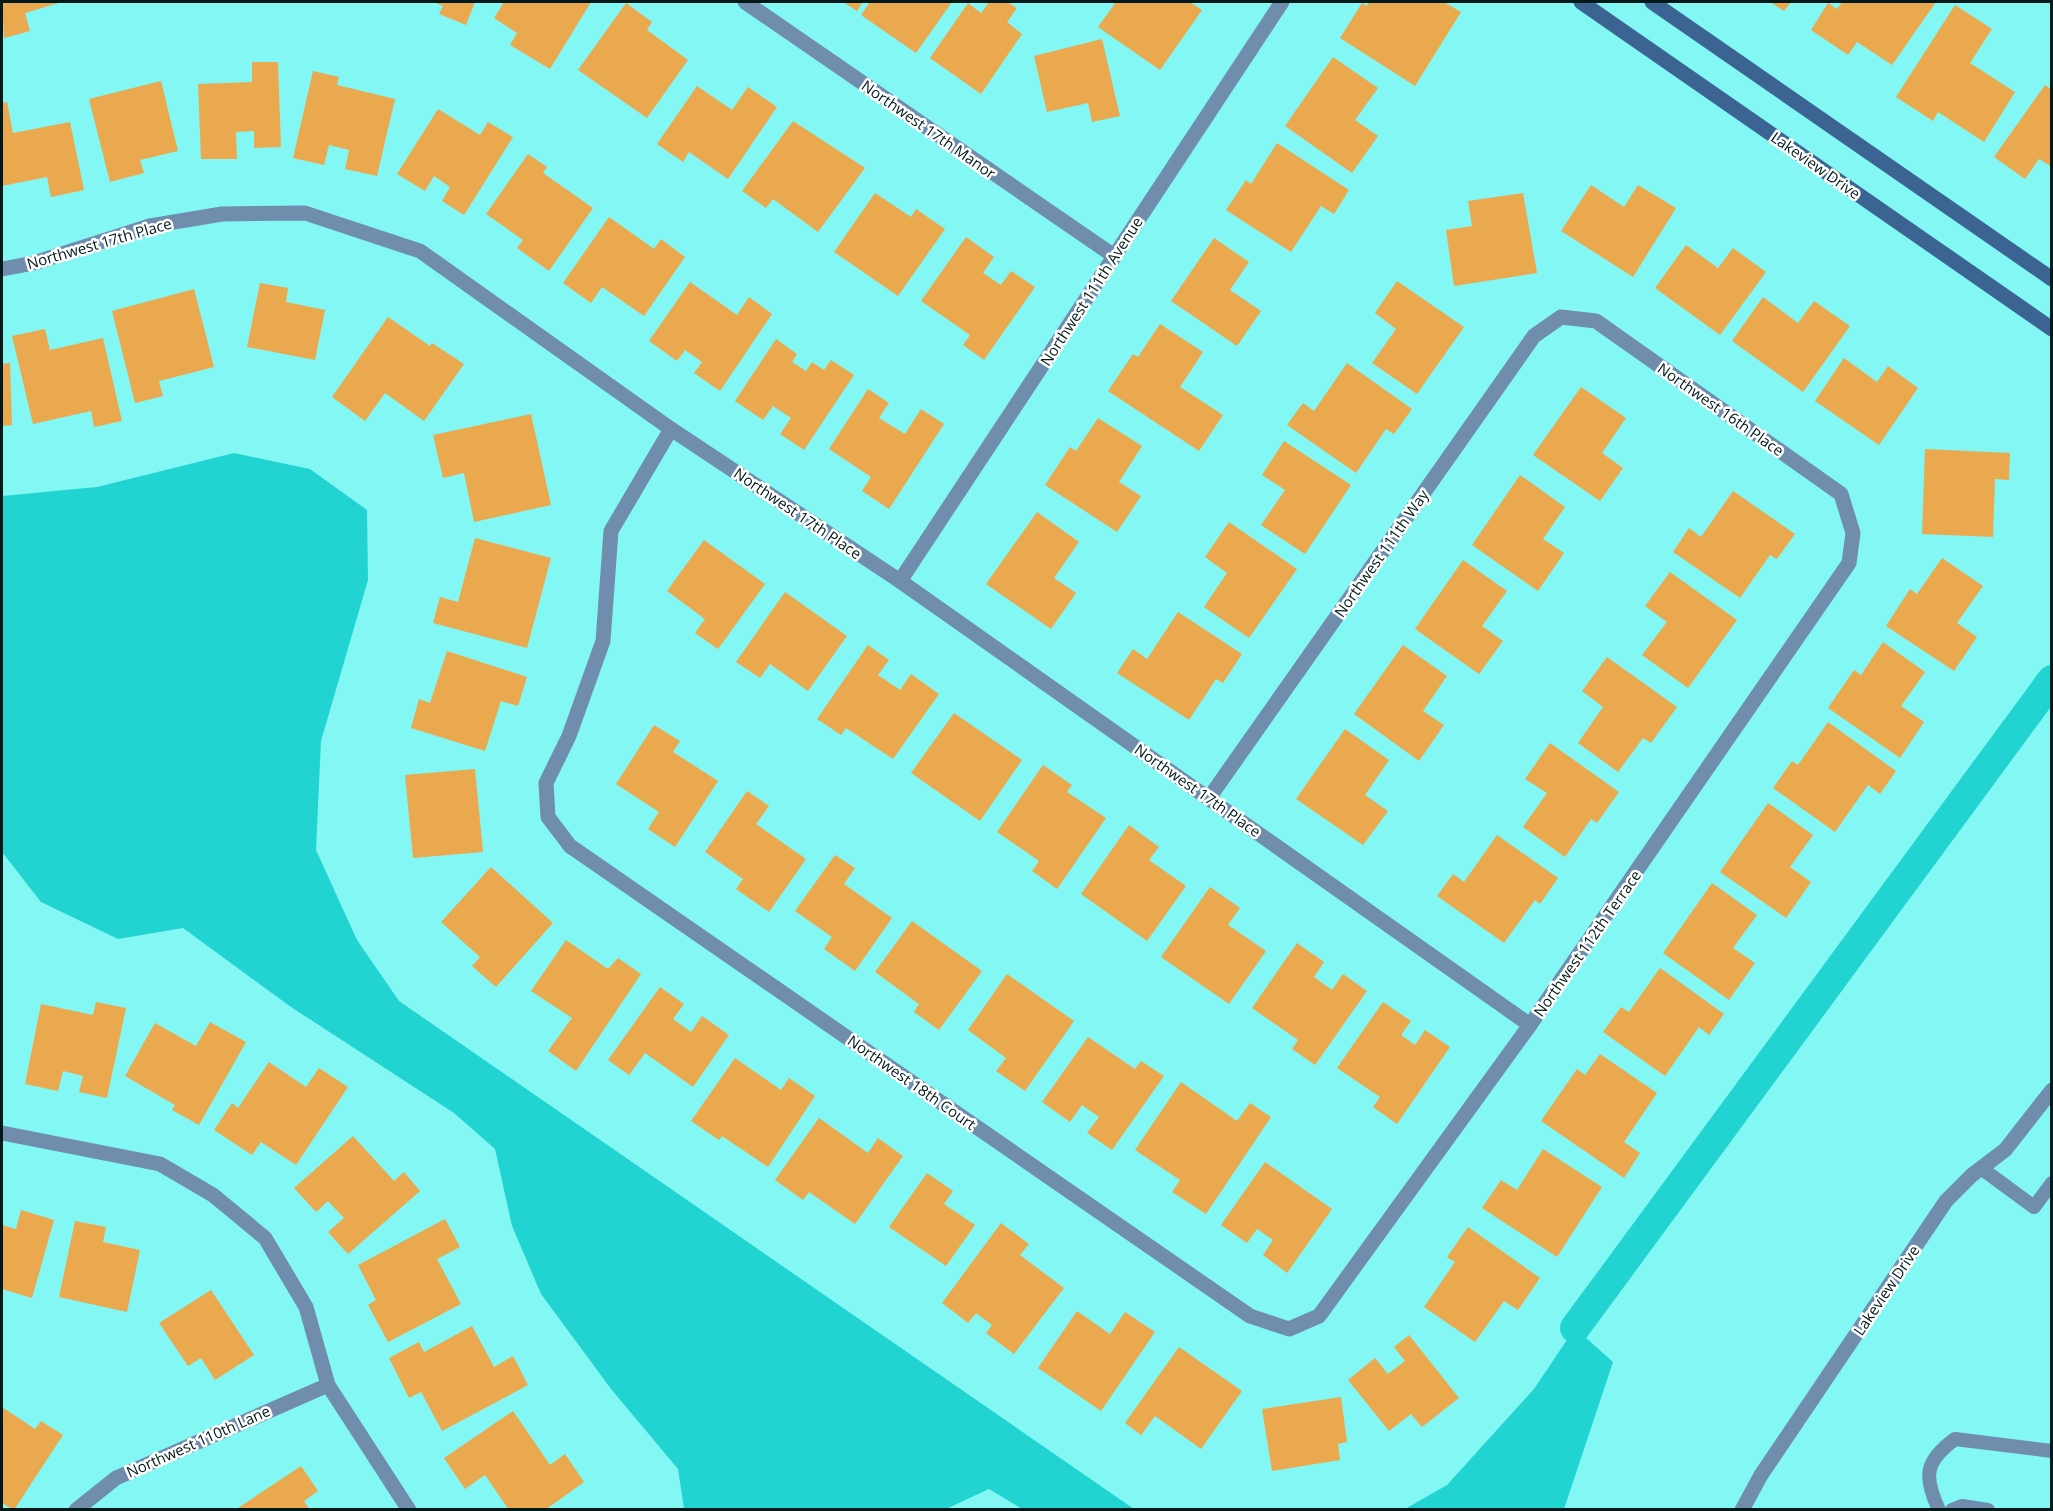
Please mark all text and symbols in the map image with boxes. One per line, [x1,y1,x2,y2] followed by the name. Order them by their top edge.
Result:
[858,75,1000,183] street label: Northwest 17th Manor
[1767,127,1865,203] street label: Lakeview Drive
[24,213,174,273] street label: Northwest 17th Place
[1035,213,1147,369] street label: Northwest 111th Avenue
[1654,358,1788,460] street label: Northwest 16th Place
[730,463,866,563] street label: Northwest 17th Place
[1329,485,1433,621] street label: Northwest 111th Way
[1131,739,1265,841] street label: Northwest 17th Place
[1529,866,1645,1020] street label: Northwest 112th Terrace
[844,1030,980,1134] street label: Northwest 18th Court
[1849,1241,1923,1339] street label: Lakeview Drive
[123,1400,273,1482] street label: Northwest 110th Lane

